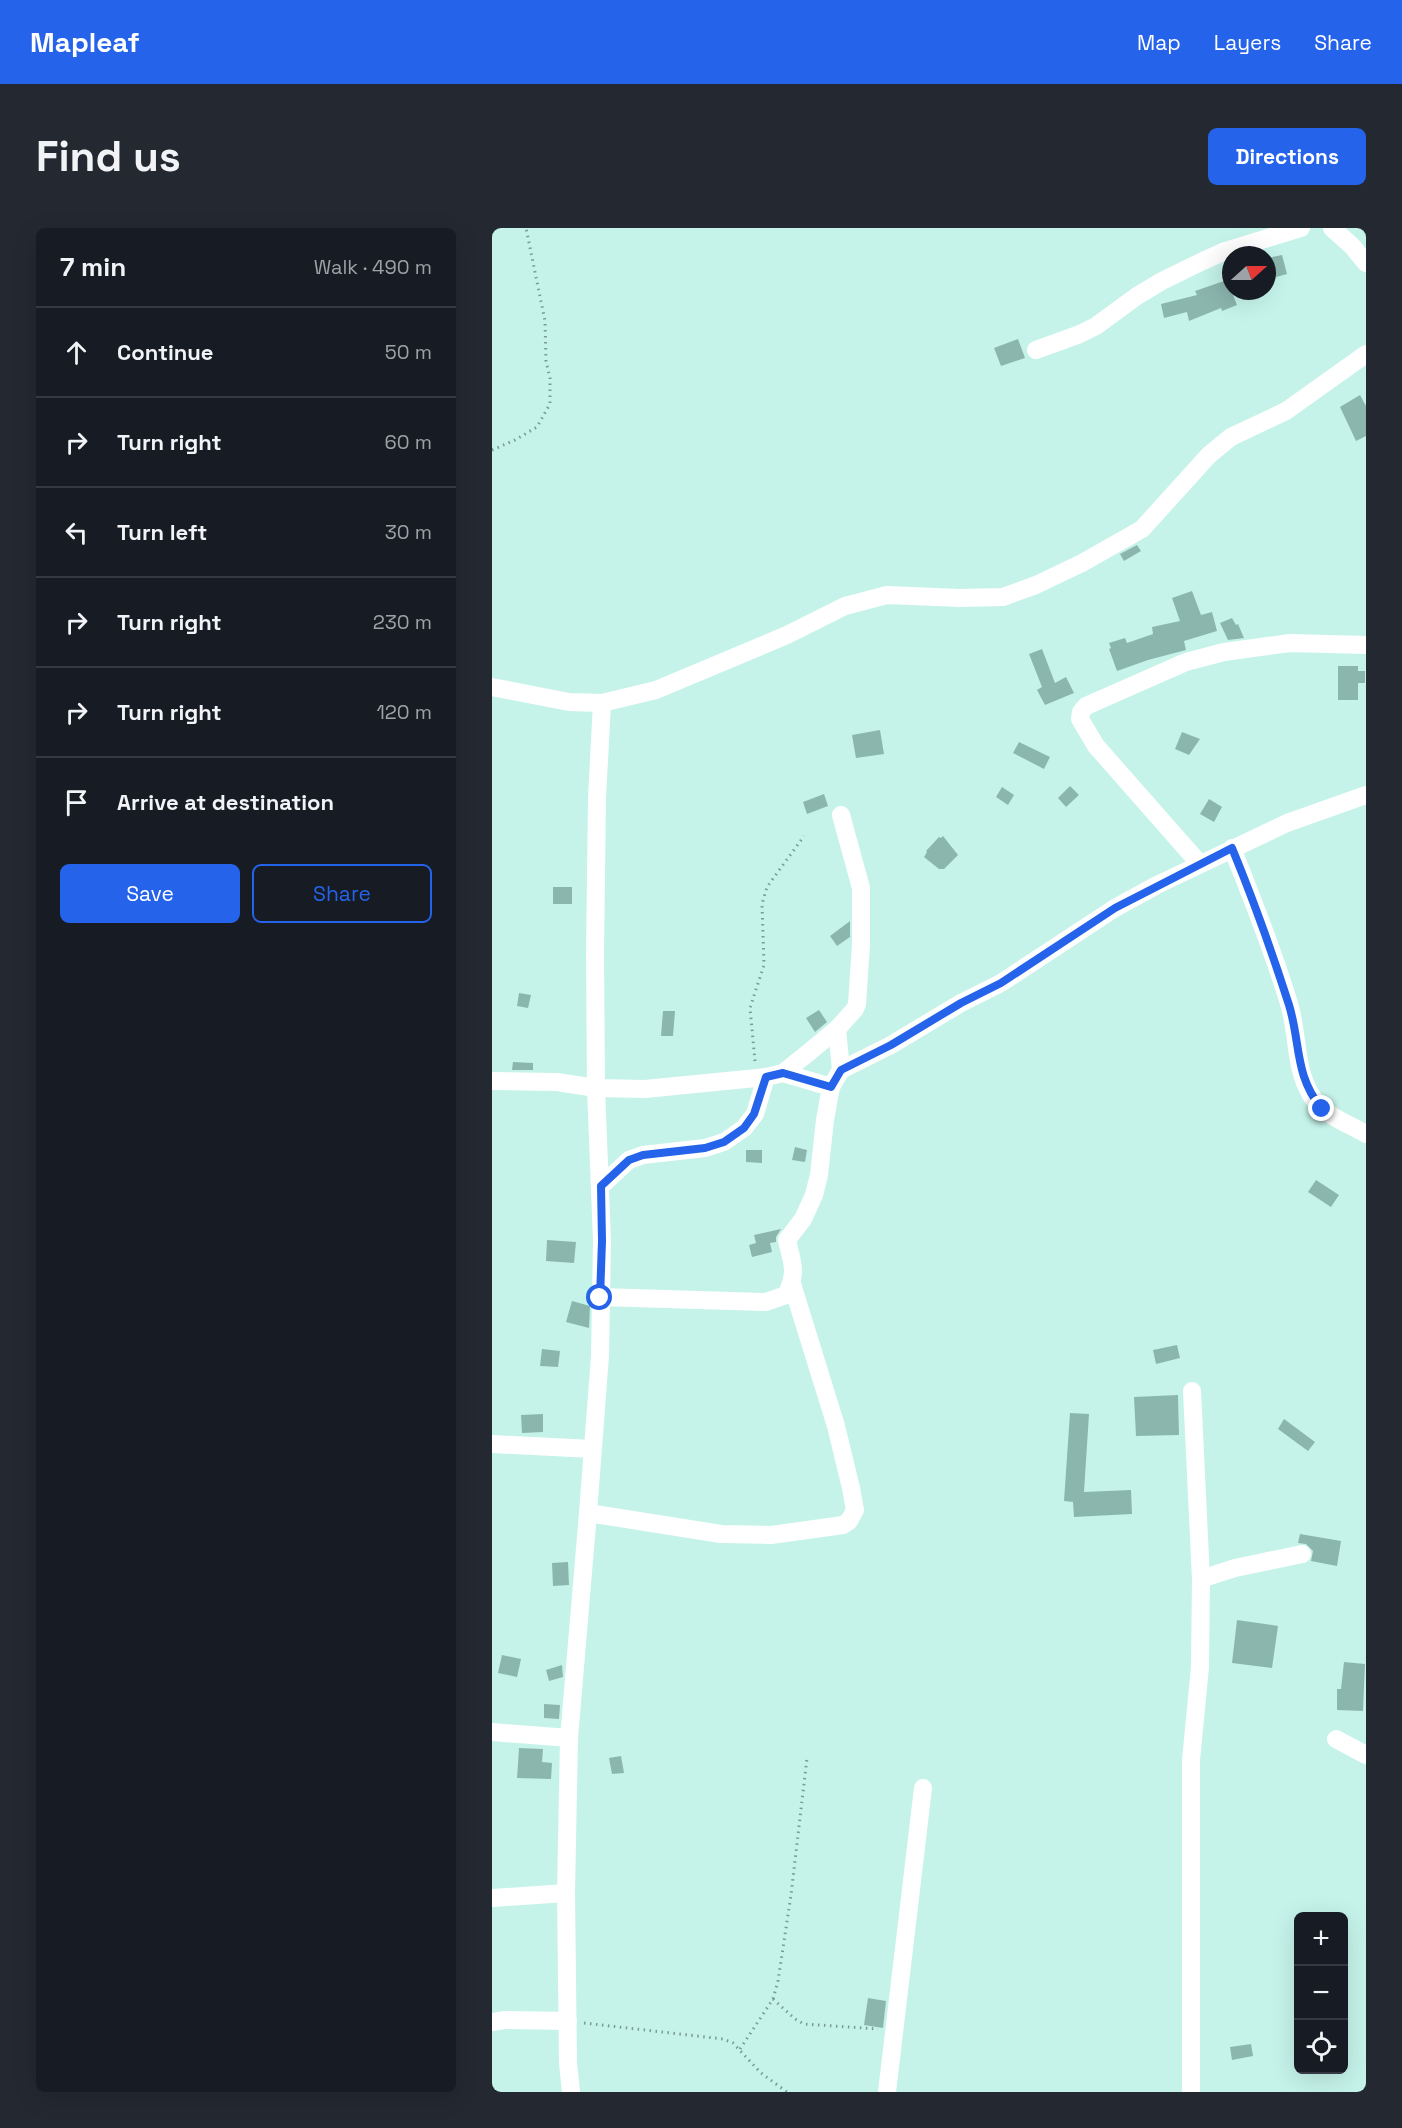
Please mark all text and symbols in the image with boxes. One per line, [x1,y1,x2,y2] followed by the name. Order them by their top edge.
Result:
[30,24,140,60] text: Mapleaf
[1137,29,1181,56] text: Map
[1214,29,1281,56] text: Layers
[1314,29,1372,56] text: Share
[1208,128,1366,185] button: Directions
[36,130,181,183] text: Find us
[1222,246,1276,300] north arrow
[60,250,126,284] text: 7 min
[314,254,432,280] text: Walk · 490 m
[60,336,93,369] icon: ahead
[117,338,213,366] text: Continue
[385,339,432,365] text: 50 m
[60,426,93,459] icon: right
[117,428,222,456] text: Turn right
[385,429,432,455] text: 60 m
[60,516,93,549] icon: left
[117,518,207,546] text: Turn left
[385,519,432,545] text: 30 m
[60,606,93,639] icon: right
[117,608,222,636] text: Turn right
[373,609,432,635] text: 230 m
[60,696,93,729] icon: right
[117,698,222,726] text: Turn right
[376,699,432,725] text: 120 m
[60,786,93,819] icon: arrive
[117,788,334,816] text: Arrive at destination
[60,864,240,923] button: Save
[252,864,432,923] button: Share
[1308,1095,1334,1121] route end
[586,1284,612,1310] route start
[1294,1912,1348,2074] map controls
[1294,1912,1348,1966] button: +
[1294,1966,1348,2020] button: −
[1294,2020,1348,2074] button: locate

